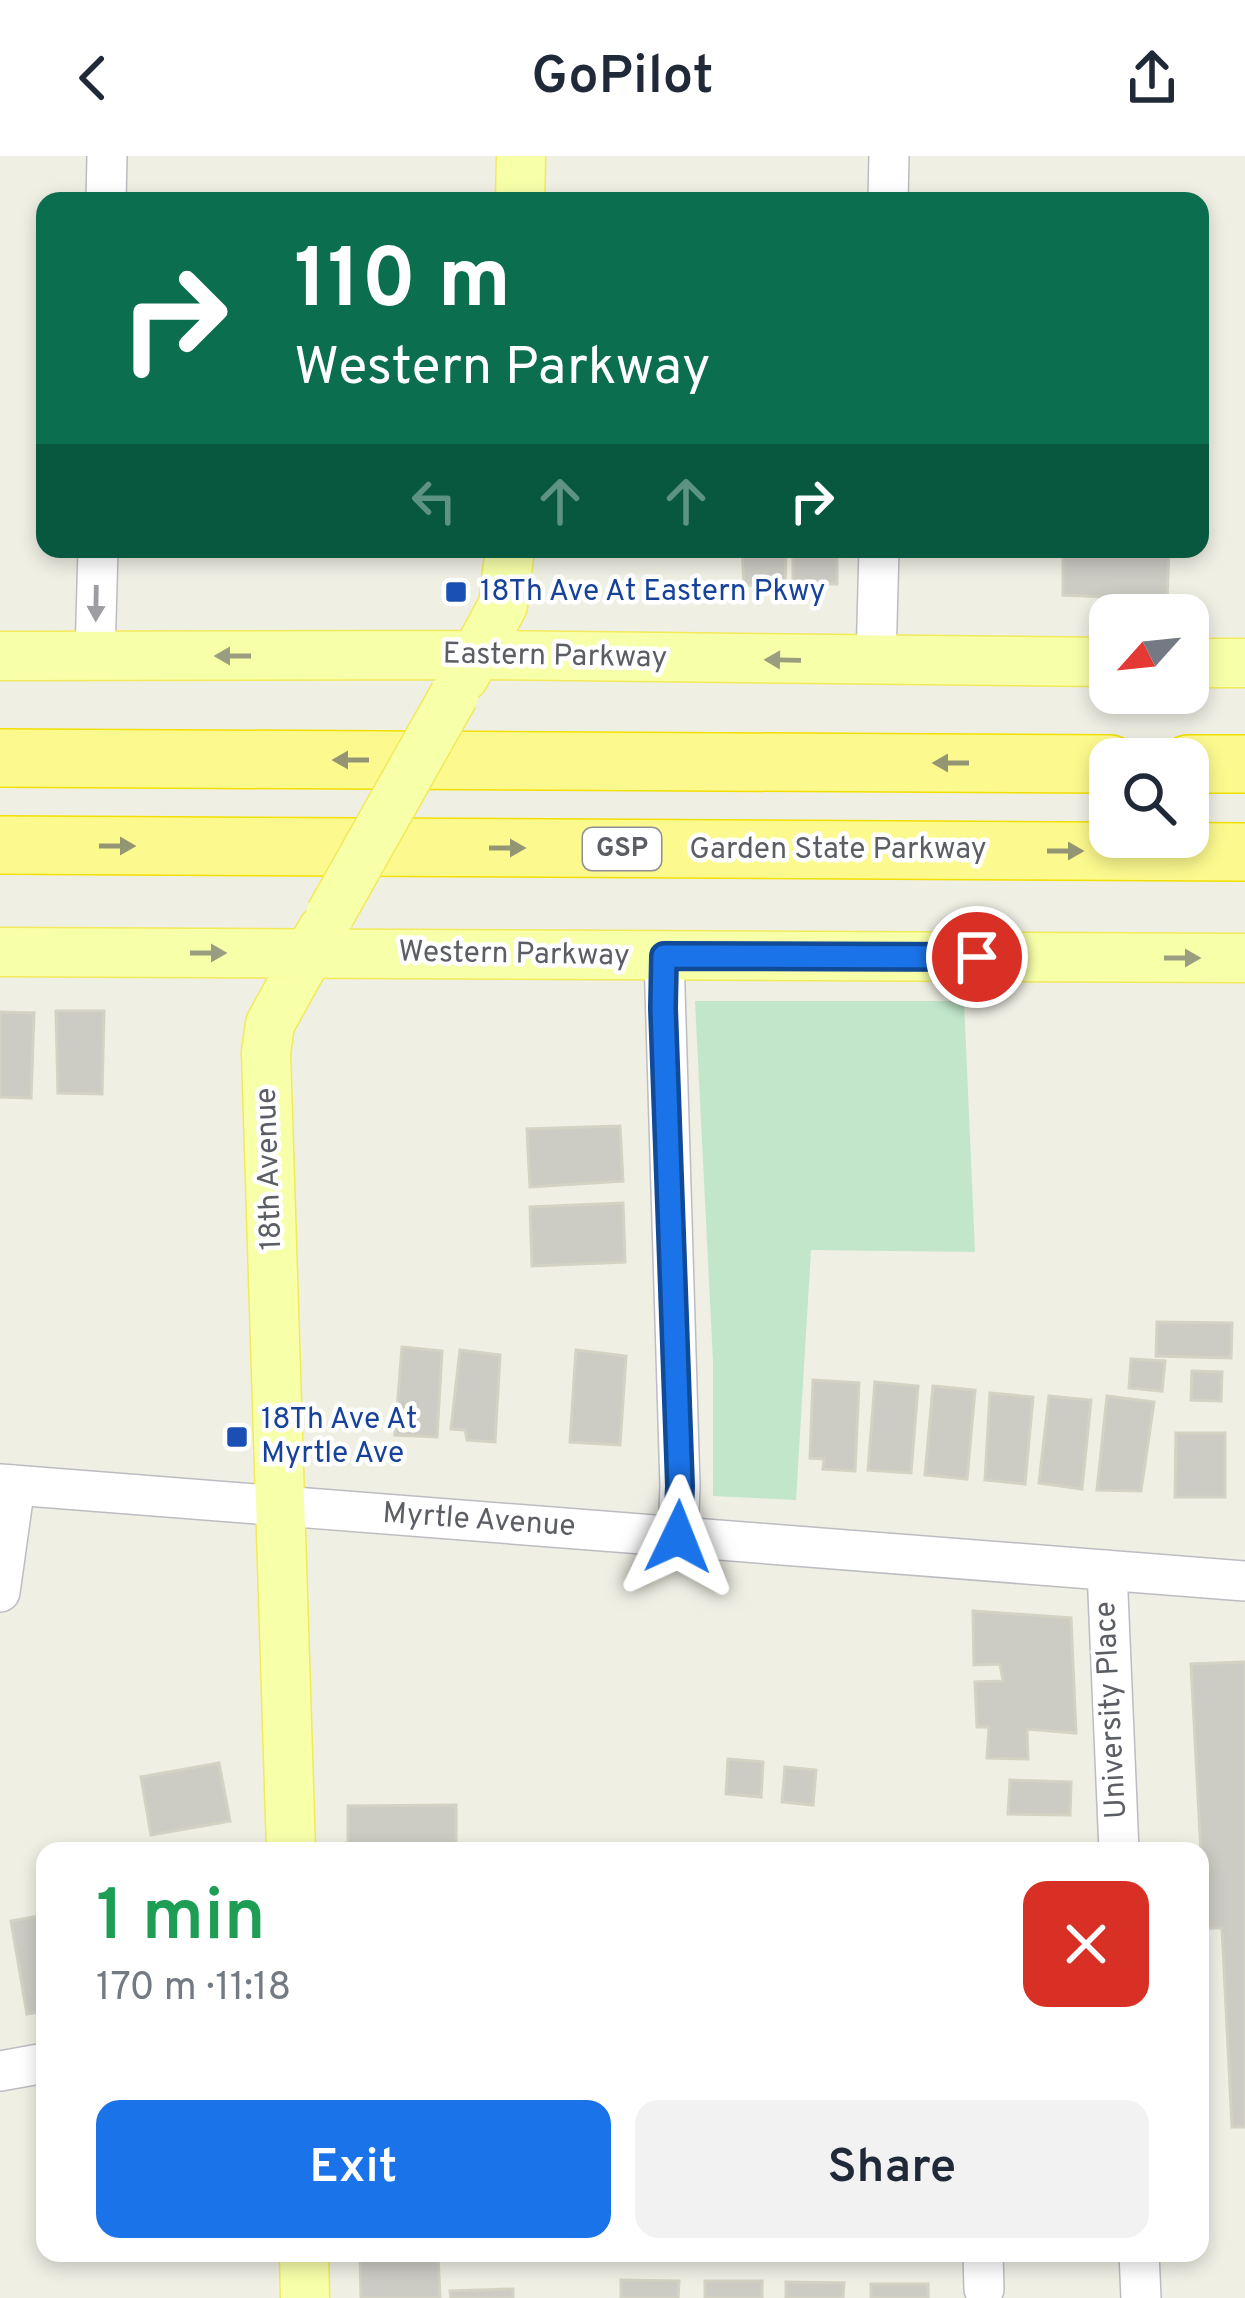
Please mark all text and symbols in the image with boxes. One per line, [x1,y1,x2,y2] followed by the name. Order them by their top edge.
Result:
[531,44,714,113] text: GoPilot
[60,45,126,111] icon: back
[1119,45,1185,111] icon: share
[294,231,511,337] text: 110 m
[96,240,252,396] icon: right
[294,335,710,404] text: Western Parkway
[401,468,467,534] icon: left
[527,468,593,534] icon: ahead
[653,468,719,534] icon: ahead
[779,468,845,534] icon: right
[480,574,825,611] place label: 18Th Ave At Eastern Pkwy
[443,579,469,605] marker: 18Th Ave At Eastern Pkwy
[87,585,106,623] one-way arrow
[1089,594,1209,714] north arrow
[1089,594,1209,858] map controls
[442,637,668,677] street label: Eastern Parkway
[213,646,251,666] one-way arrow
[763,650,801,669] one-way arrow
[1089,738,1209,858] button: search
[331,750,369,770] one-way arrow
[931,753,969,773] one-way arrow
[583,828,661,870] road number: GSP
[689,832,987,869] street label: Garden State Parkway
[99,836,137,856] one-way arrow
[489,838,527,858] one-way arrow
[1047,841,1085,861] one-way arrow
[926,906,1028,1008] pin
[944,924,1010,990] icon: arrive
[398,934,630,976] street label: Western Parkway
[190,943,228,963] one-way arrow
[1164,948,1202,968] one-way arrow
[249,1087,291,1251] street label: 18th Avenue
[261,1402,417,1473] place label: 18Th Ave At Myrtle Ave
[224,1424,250,1450] marker: 18Th Ave At Myrtle Ave
[615,1474,741,1600] position arrow
[381,1496,577,1546] street label: Myrtle Avenue
[1088,1600,1136,1820] street label: University Place
[96,1874,266,1966] text: 1 min
[1023,1881,1149,2007] button: close
[96,1965,291,2014] text: 170 m · 11:18
[96,2100,611,2238] button: Exit
[635,2100,1149,2238] button: Share

